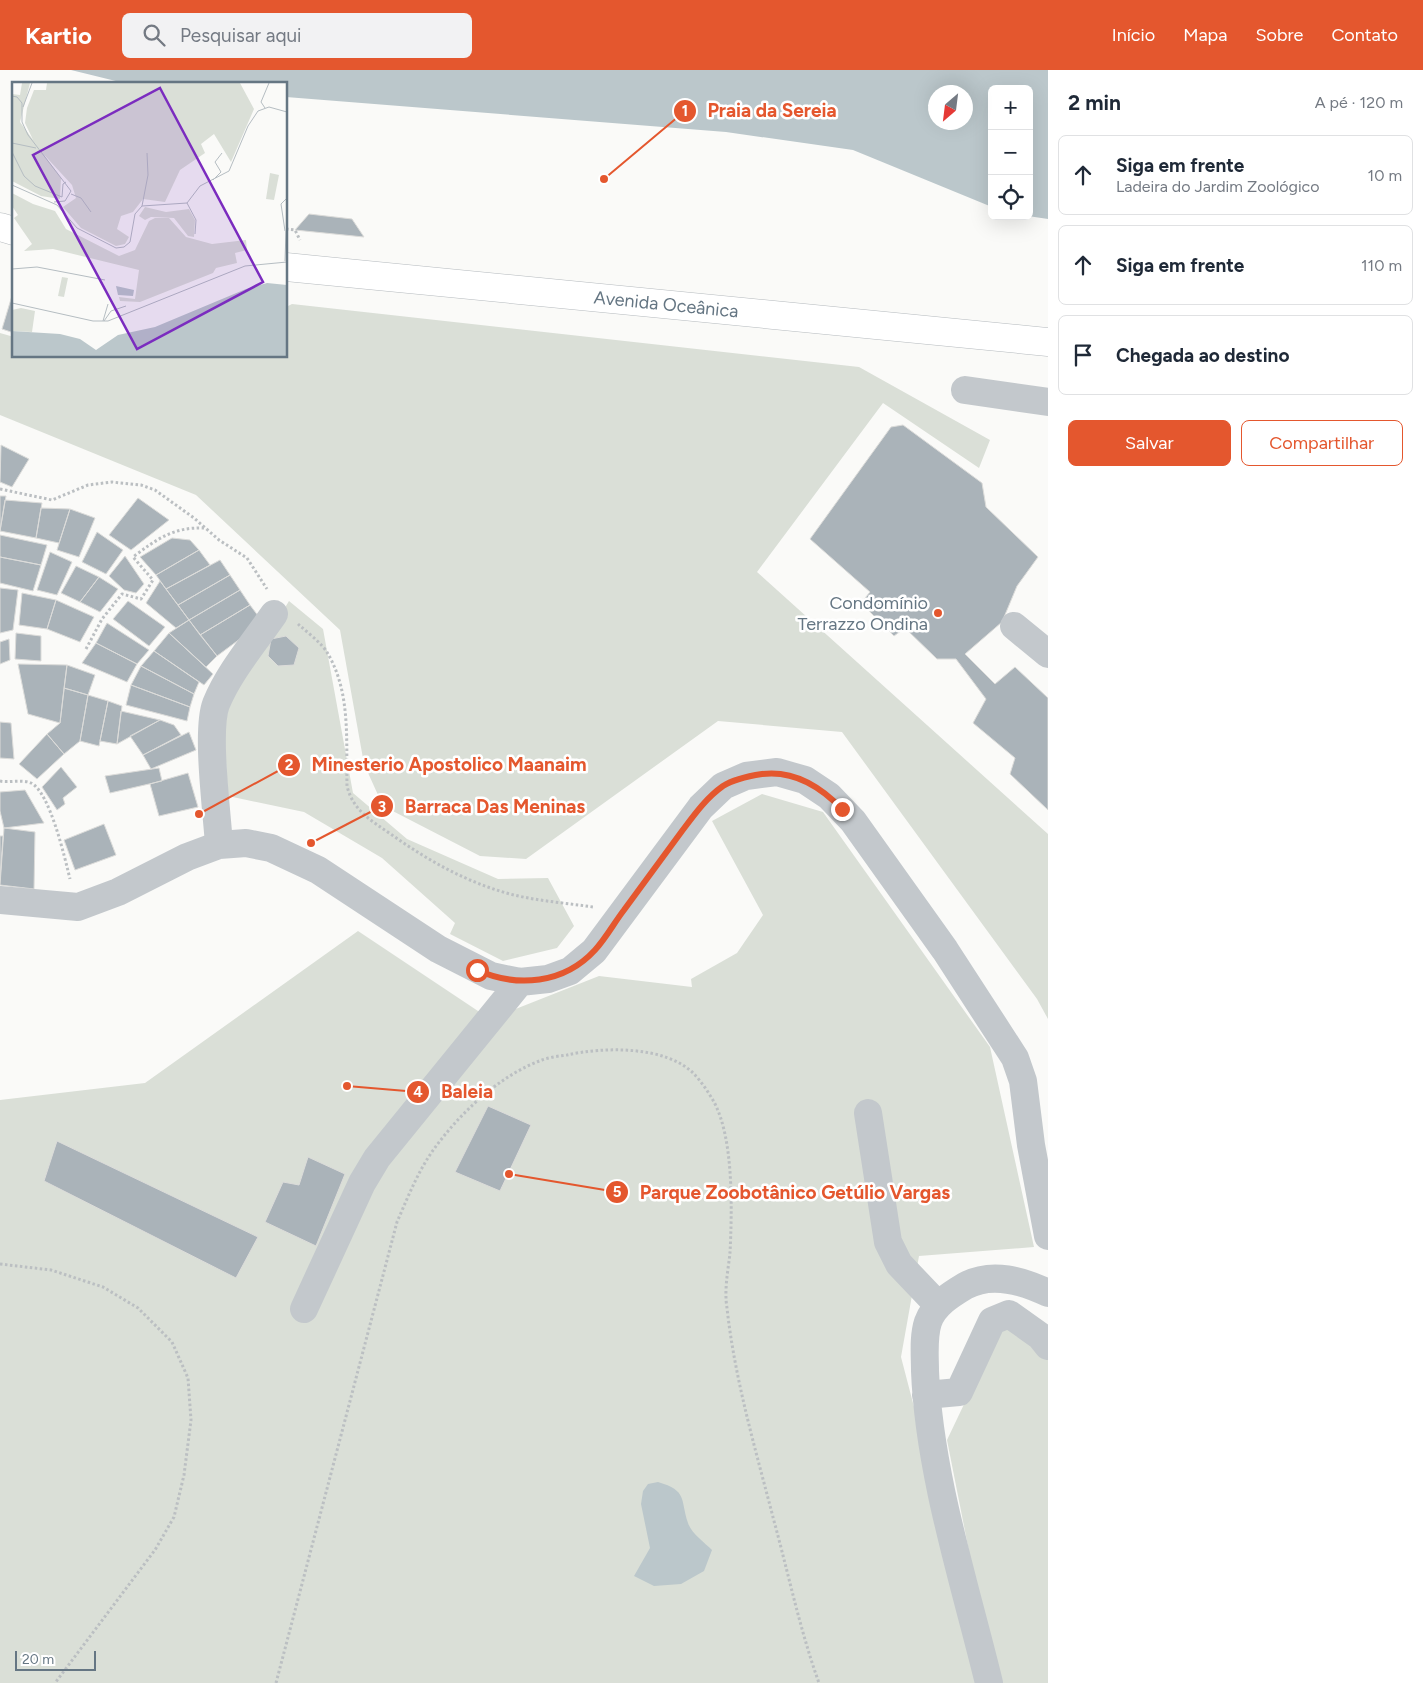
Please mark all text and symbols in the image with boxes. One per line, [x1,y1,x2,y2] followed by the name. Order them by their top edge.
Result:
[122,13,472,58] search box
[25,21,92,50] text: Kartio
[140,21,168,49] icon: search
[180,24,301,47] text: Pesquisar aqui
[1112,24,1155,46] text: Início
[1183,24,1227,46] text: Mapa
[1255,24,1303,46] text: Sobre
[1331,24,1398,46] text: Contato
[12,82,288,358] inset map
[928,85,973,130] north arrow
[988,85,1033,220] map controls
[988,85,1033,130] button: +
[1068,90,1121,115] text: 2 min
[1315,93,1403,112] text: A pé · 120 m
[673,94,847,128] callout: Praia da Sereia
[707,99,837,122] text: Praia da Sereia
[682,102,688,120] text: 1
[988,130,1033,175] button: −
[1116,154,1244,177] text: Siga em frente
[1069,161,1097,189] icon: ahead
[1368,166,1402,185] text: 10 m
[988,175,1033,220] button: locate
[1116,177,1320,196] text: Ladeira do Jardim Zoológico
[1069,251,1097,279] icon: ahead
[1116,254,1244,277] text: Siga em frente
[1361,256,1402,275] text: 110 m
[593,286,740,322] street label: Avenida Oceânica
[1069,341,1097,369] icon: arrive
[1116,344,1289,367] text: Chegada ao destino
[1068,420,1231,466] button: Salvar
[1241,420,1403,466] button: Compartilhar
[797,592,928,635] place label: Condomínio Terrazzo Ondina
[932,607,944,619] marker: Condomínio Terrazzo Ondina
[276,748,596,782] callout: Minesterio Apostolico Maanaim
[311,753,587,776] text: Minesterio Apostolico Maanaim
[285,756,294,774] text: 2
[370,789,595,823] callout: Barraca Das Meninas
[405,795,585,818] text: Barraca Das Meninas
[378,798,386,816] text: 3
[831,798,854,821] route end
[466,959,489,982] route start
[406,1075,503,1109] callout: Baleia
[441,1080,493,1103] text: Baleia
[413,1083,423,1101] text: 4
[604,1175,960,1209] callout: Parque Zoobotânico Getúlio Vargas
[640,1181,950,1204] text: Parque Zoobotânico Getúlio Vargas
[613,1183,622,1201] text: 5
[15,1648,96,1671] scale bar
[22,1651,54,1668] text: 20 m

